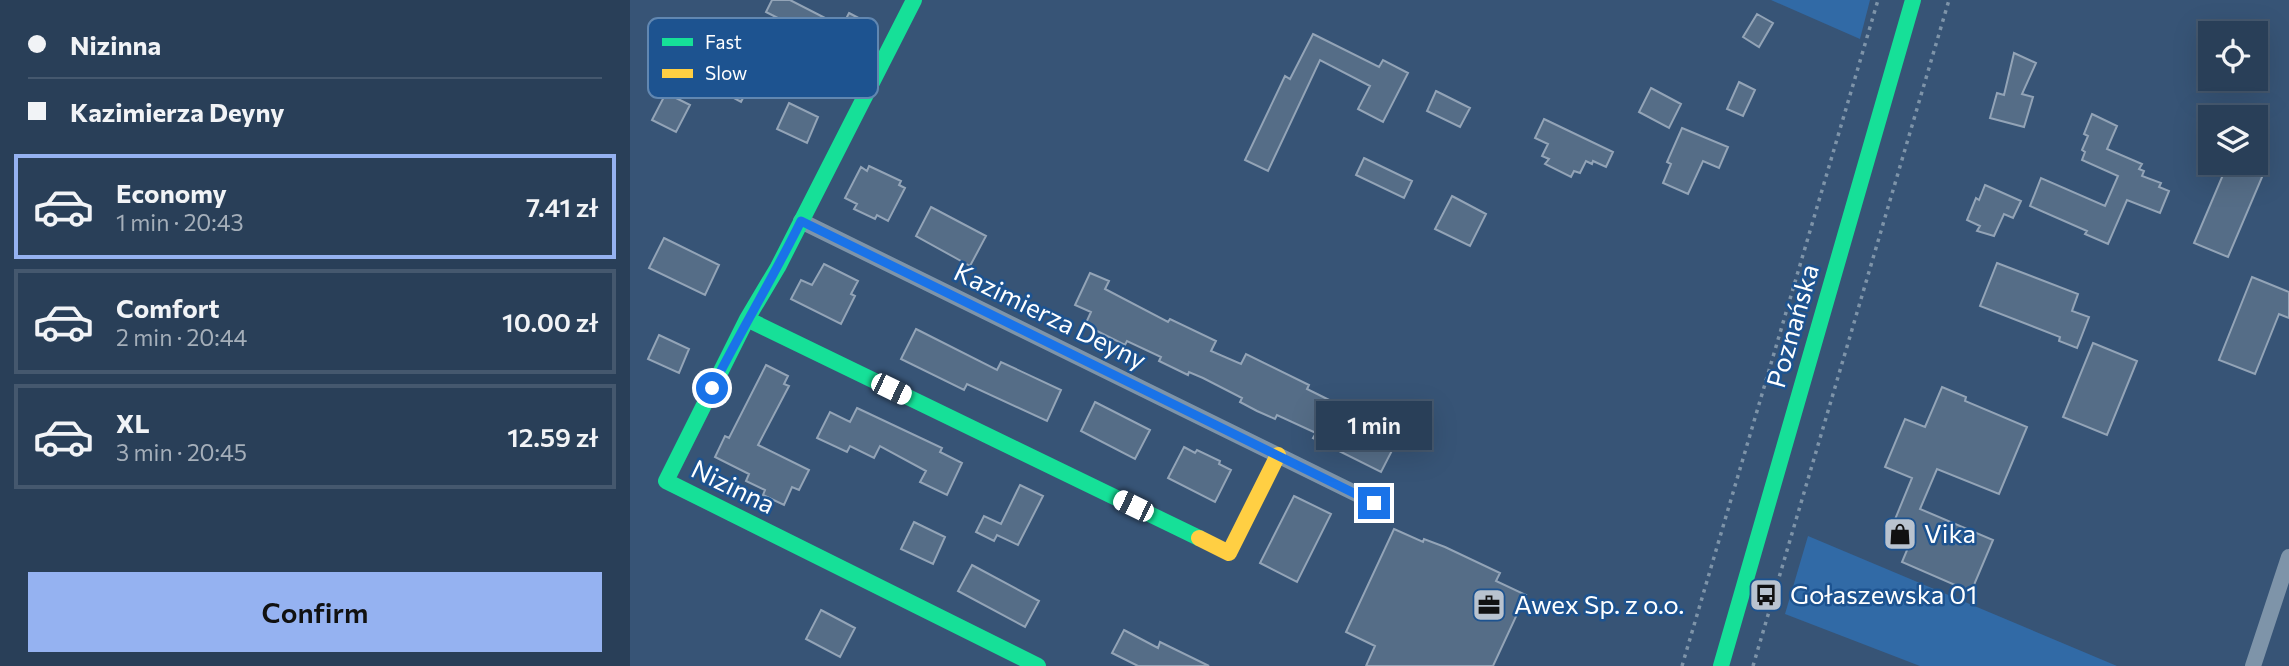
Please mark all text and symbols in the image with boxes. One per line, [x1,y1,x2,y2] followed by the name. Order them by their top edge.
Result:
[648,18,878,98] legend
[2198,21,2268,175] map controls
[2198,21,2268,91] button: locate
[70,29,161,60] text: Nizinna
[705,30,742,53] text: Fast
[705,61,747,84] text: Slow
[70,96,285,127] text: Kazimierza Deyny
[2198,105,2268,175] button: layers
[32,175,95,238] icon: car
[116,177,227,208] text: Economy
[526,191,598,222] text: 7.41 zł
[116,208,244,236] text: 1 min · 20:43
[950,255,1152,375] street label: Kazimierza Deyny
[1759,260,1824,391] street label: Poznańska
[32,290,95,353] icon: car
[116,292,219,323] text: Comfort
[502,306,598,337] text: 10.00 zł
[116,323,247,351] text: 2 min · 20:44
[868,370,915,408] car
[696,372,728,404] route start
[1316,402,1432,450] callout: 1 min
[32,405,95,468] icon: car
[116,407,150,438] text: XL
[1347,411,1401,439] text: 1 min
[507,421,598,452] text: 12.59 zł
[116,438,247,466] text: 3 min · 20:45
[687,452,781,519] street label: Nizinna
[1110,487,1157,525] car
[1358,487,1390,519] route end
[1881,515,1919,553] shop icon: Vika
[1924,517,1976,548] place label: Vika
[28,572,602,652] button: Confirm
[1747,576,1785,614] bus stop icon: Gołaszewska 01
[1790,578,1977,609] place label: Gołaszewska 01
[1470,586,1508,624] office icon: Awex Sp. z o.o.
[1514,588,1684,619] place label: Awex Sp. z o.o.

